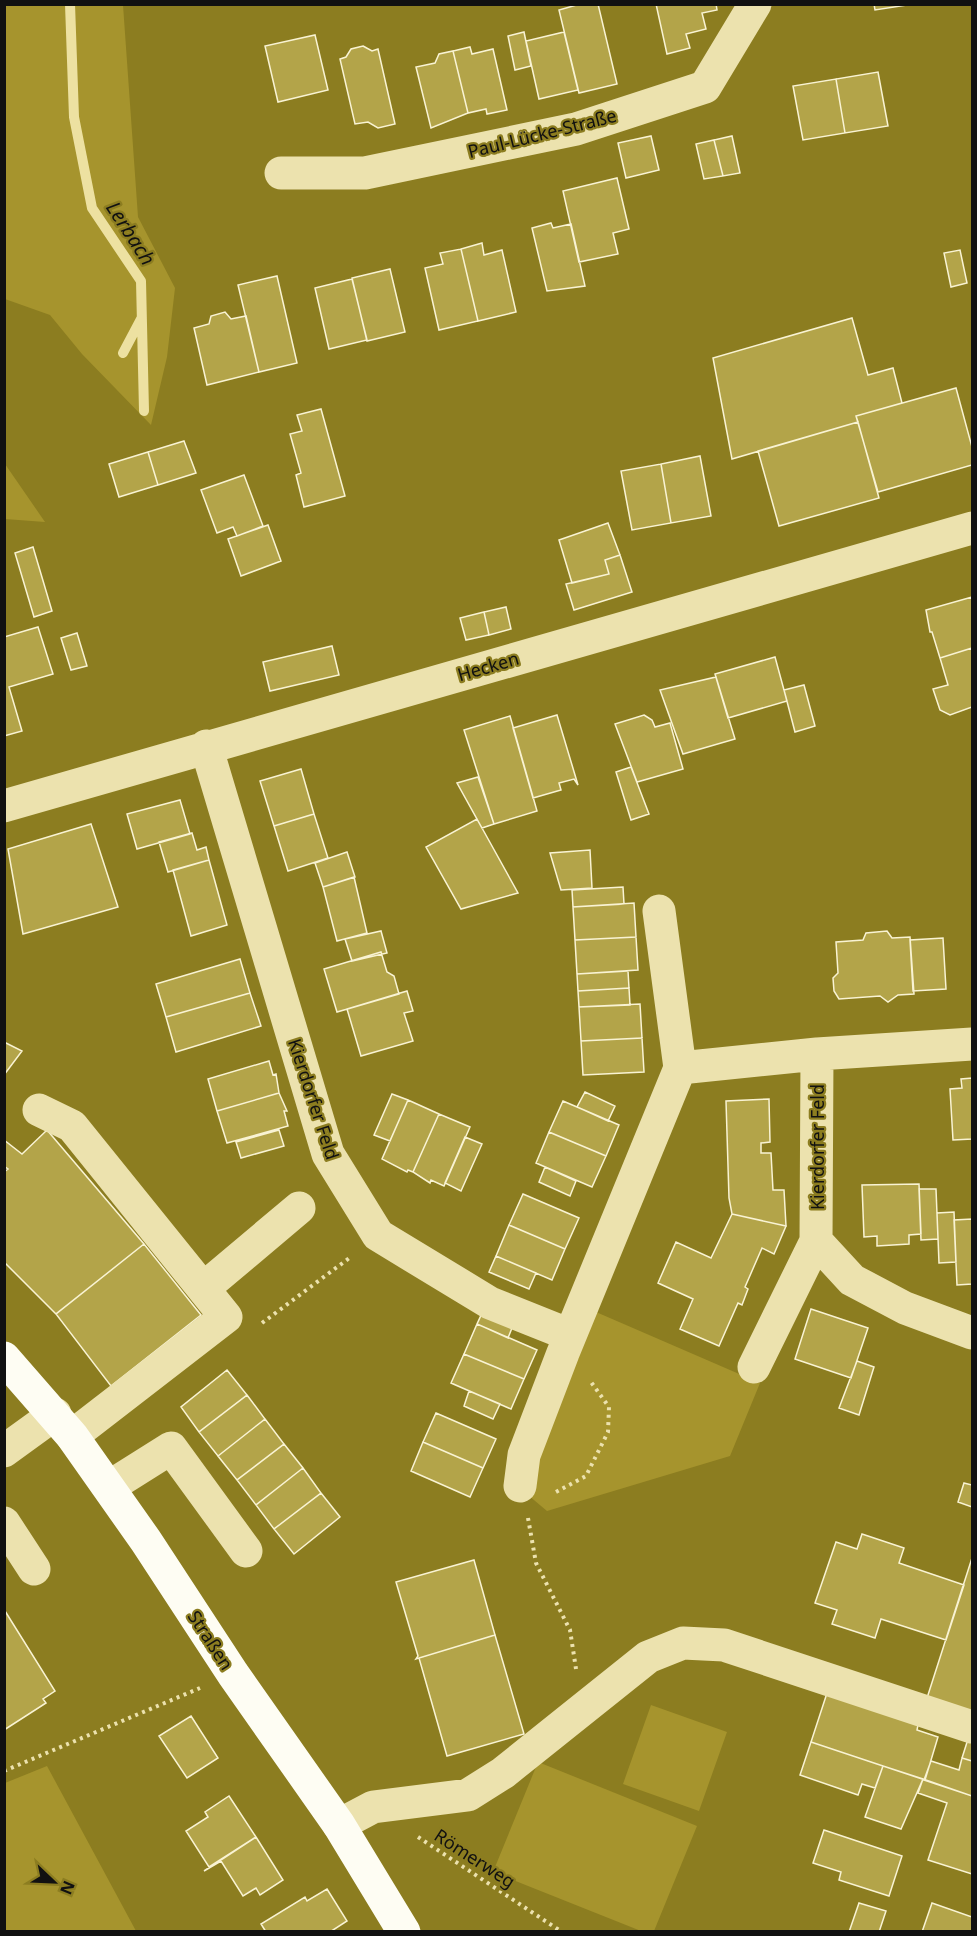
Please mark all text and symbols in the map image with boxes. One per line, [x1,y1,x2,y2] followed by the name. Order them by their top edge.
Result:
[465,103,619,163] street label: Paul-Lücke-Straße
[100,196,162,270] water label: Lerbach
[454,646,522,686] street label: Hecken
[283,1035,345,1163] street label: Kierdorfer Feld
[805,1084,829,1210] street label: Kierdorfer Feld
[183,1606,239,1674] street label: Straßen
[430,1823,520,1893] street label: Römerweg
[24,1852,84,1912] north arrow
[55,1878,80,1898] text: N

